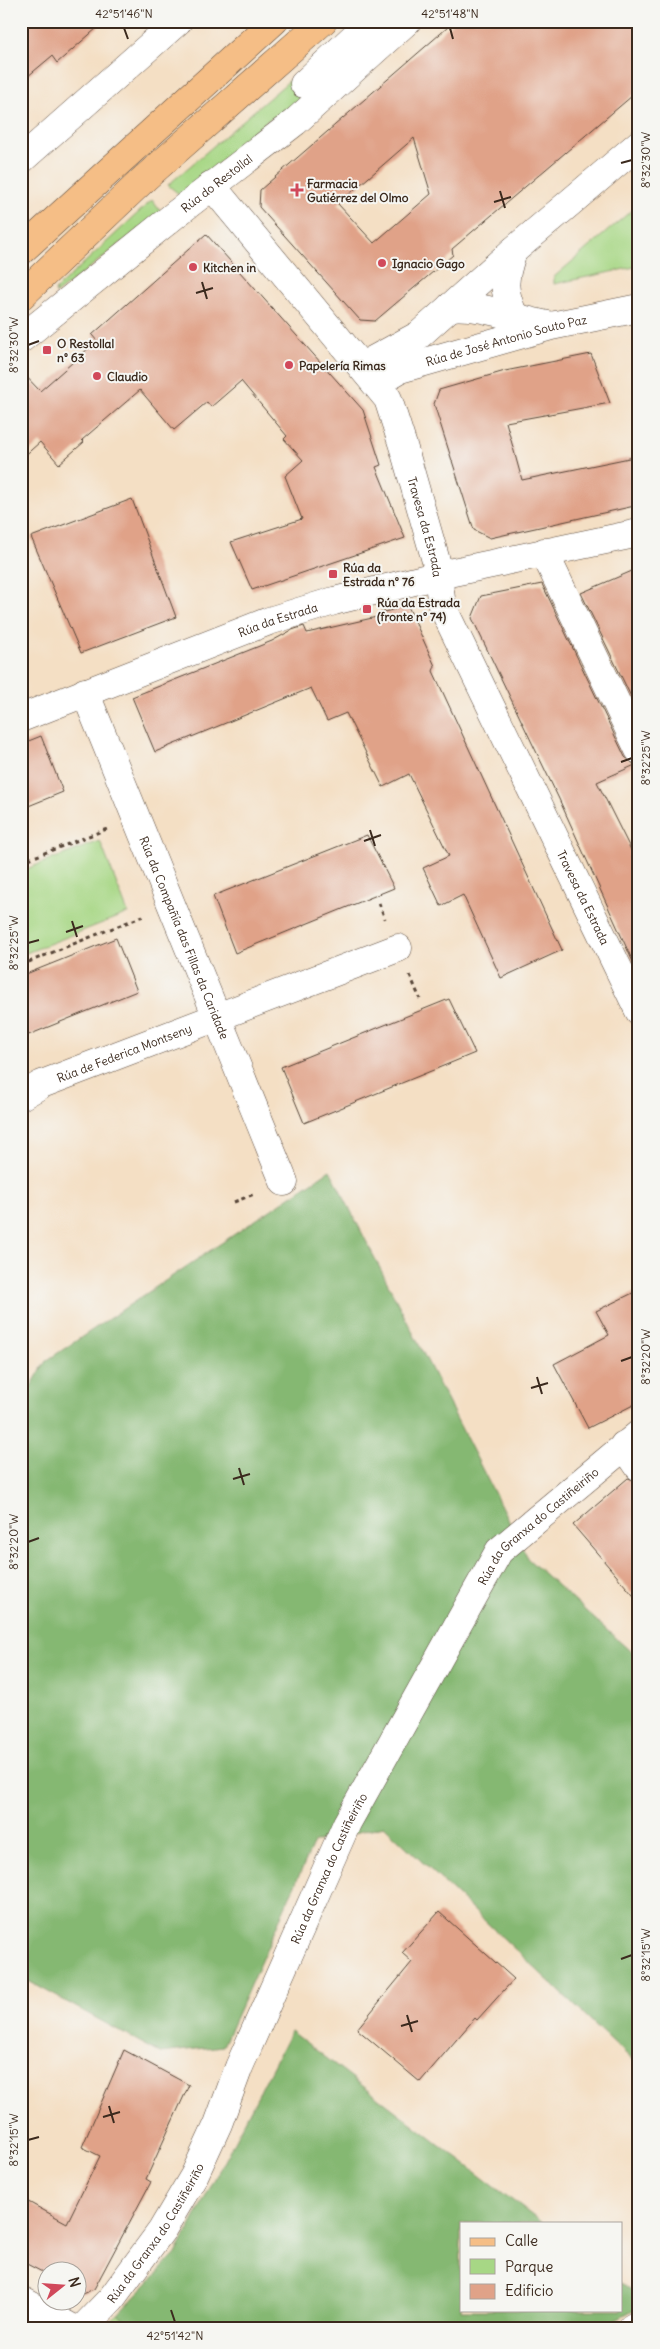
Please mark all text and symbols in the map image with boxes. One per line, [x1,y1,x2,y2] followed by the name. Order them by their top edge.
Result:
[95,6,153,21] text: 42°51'46"N
[421,6,479,21] text: 42°51'48"N
[638,132,653,188] text: 8°32'30"W
[178,151,255,215] street label: Rúa do Restollal
[307,176,409,205] place label: Farmacia Gutiérrez del Olmo
[291,184,303,196] marker: Farmacia Gutiérrez del Olmo
[392,256,465,272] place label: Ignacio Gago
[376,257,388,269] marker: Ignacio Gago
[203,260,256,275] place label: Kitchen in
[187,261,199,273] marker: Kitchen in
[424,311,588,369] street label: Rúa de José Antonio Souto Paz
[6,317,21,373] text: 8°32'30"W
[57,336,114,365] place label: O Restollal n° 63
[41,344,53,356] marker: O Restollal n° 63
[299,358,386,374] place label: Papelería Rimas
[283,359,295,371] marker: Papelería Rimas
[107,369,148,384] place label: Claudio
[91,370,103,382] marker: Claudio
[405,475,446,578] street label: Travesa da Estrada
[343,560,415,589] place label: Rúa da Estrada nº 76
[327,568,339,580] marker: Rúa da Estrada nº 76
[377,595,460,625] place label: Rúa da Estrada (fronte nº 74)
[236,599,319,640] street label: Rúa da Estrada
[361,603,373,615] marker: Rúa da Estrada (fronte nº 74)
[638,730,653,786] text: 8°32'25"W
[137,834,233,1041] street label: Rúa da Compañía das Fillas da Caridade
[554,847,613,947] street label: Travesa da Estrada
[6,915,21,971] text: 8°32'25"W
[55,1020,193,1085] street label: Rúa de Federica Montseny
[638,1329,653,1385] text: 8°32'20"W
[474,1464,601,1588] street label: Rúa da Granxa do Castiñeiriño
[6,1514,21,1570] text: 8°32'20"W
[287,1790,370,1946] street label: Rúa da Granxa do Castiñeiriño
[638,1928,653,1982] text: 8°32'15"W
[6,2113,21,2167] text: 8°32'15"W
[103,2160,207,2306] street label: Rúa da Granxa do Castiñeiriño
[460,2222,622,2312] legend
[505,2231,538,2250] text: Calle
[505,2257,553,2276] text: Parque
[38,2262,88,2312] north arrow
[64,2275,84,2289] text: N
[505,2281,553,2300] text: Edificio
[146,2328,204,2343] text: 42°51'42"N

